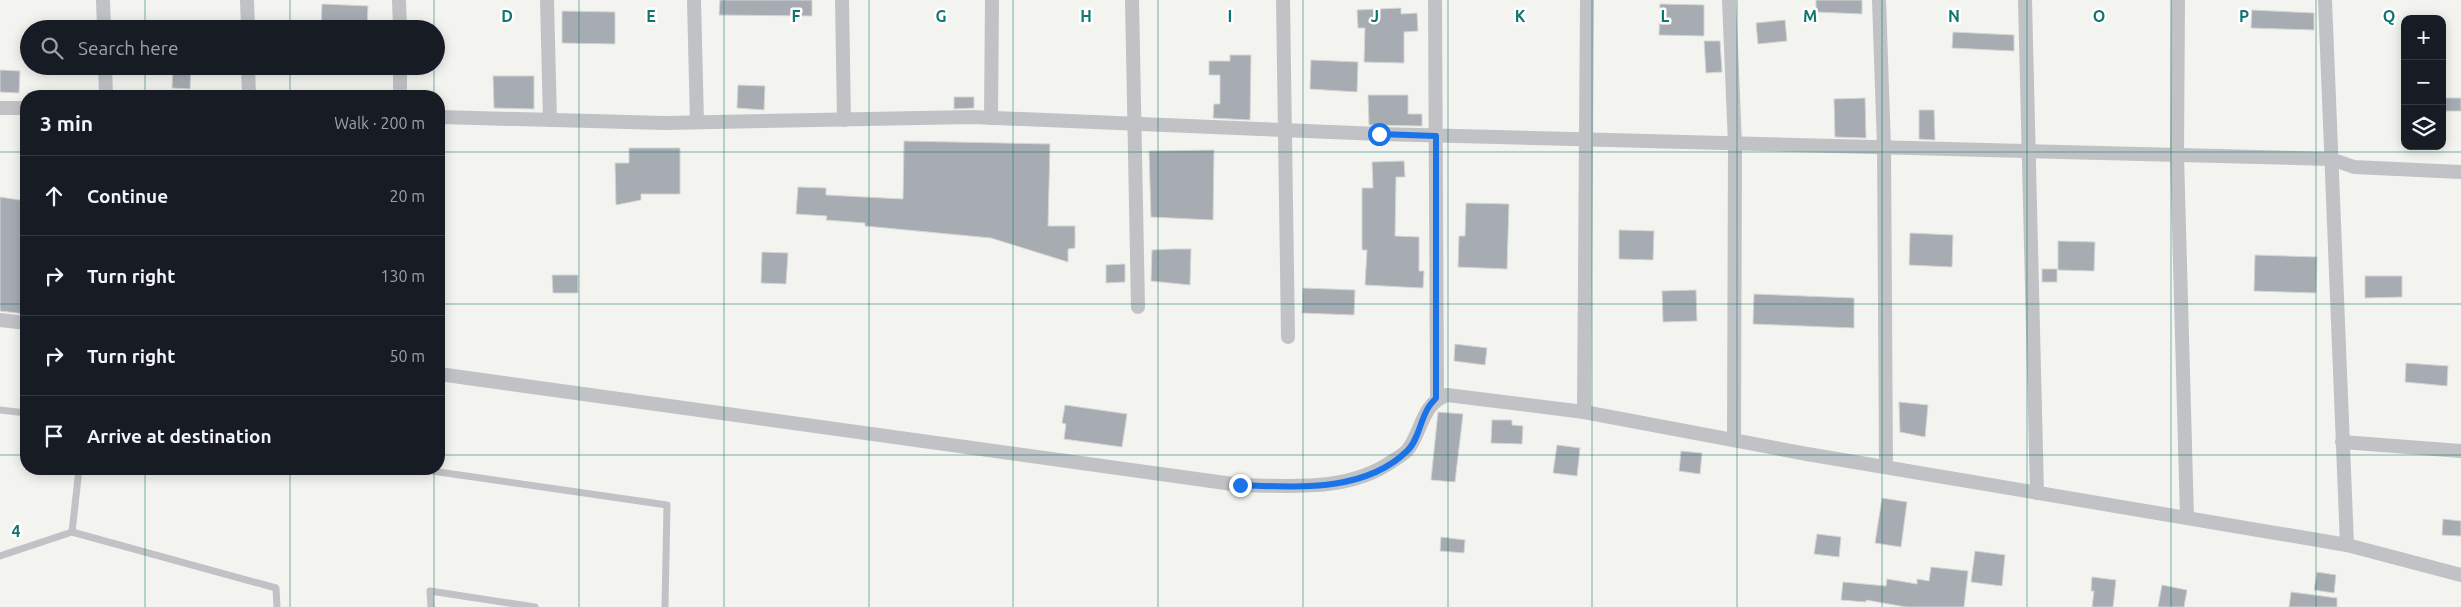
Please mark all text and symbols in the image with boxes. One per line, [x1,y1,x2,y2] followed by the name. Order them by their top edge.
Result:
[501,7,513,25] text: D
[646,7,656,25] text: E
[792,7,801,25] text: F
[935,7,947,25] text: G
[1080,7,1092,25] text: H
[1228,7,1232,25] text: I
[1371,7,1379,25] text: J
[1515,7,1526,25] text: K
[1661,7,1670,25] text: L
[1803,7,1817,25] text: M
[1948,7,1960,25] text: N
[2093,7,2105,25] text: O
[2239,7,2249,25] text: P
[2383,7,2395,25] text: Q
[2401,15,2446,150] map controls
[2401,15,2446,60] button: +
[20,20,445,75] search box
[38,34,66,62] icon: search
[78,37,178,59] text: Search here
[2401,60,2446,105] button: −
[2401,105,2446,150] button: layers
[40,111,93,135] text: 3 min
[334,114,425,132] text: Walk · 200 m
[1368,123,1391,146] route start
[40,182,68,210] icon: ahead
[87,185,168,207] text: Continue
[389,187,425,205] text: 20 m
[40,262,68,290] icon: right
[87,265,175,287] text: Turn right
[380,267,425,285] text: 130 m
[40,342,68,370] icon: right
[87,345,175,367] text: Turn right
[389,347,425,365] text: 50 m
[40,422,68,450] icon: arrive
[87,425,272,447] text: Arrive at destination
[1229,474,1252,497] route end
[11,522,21,540] text: 4

